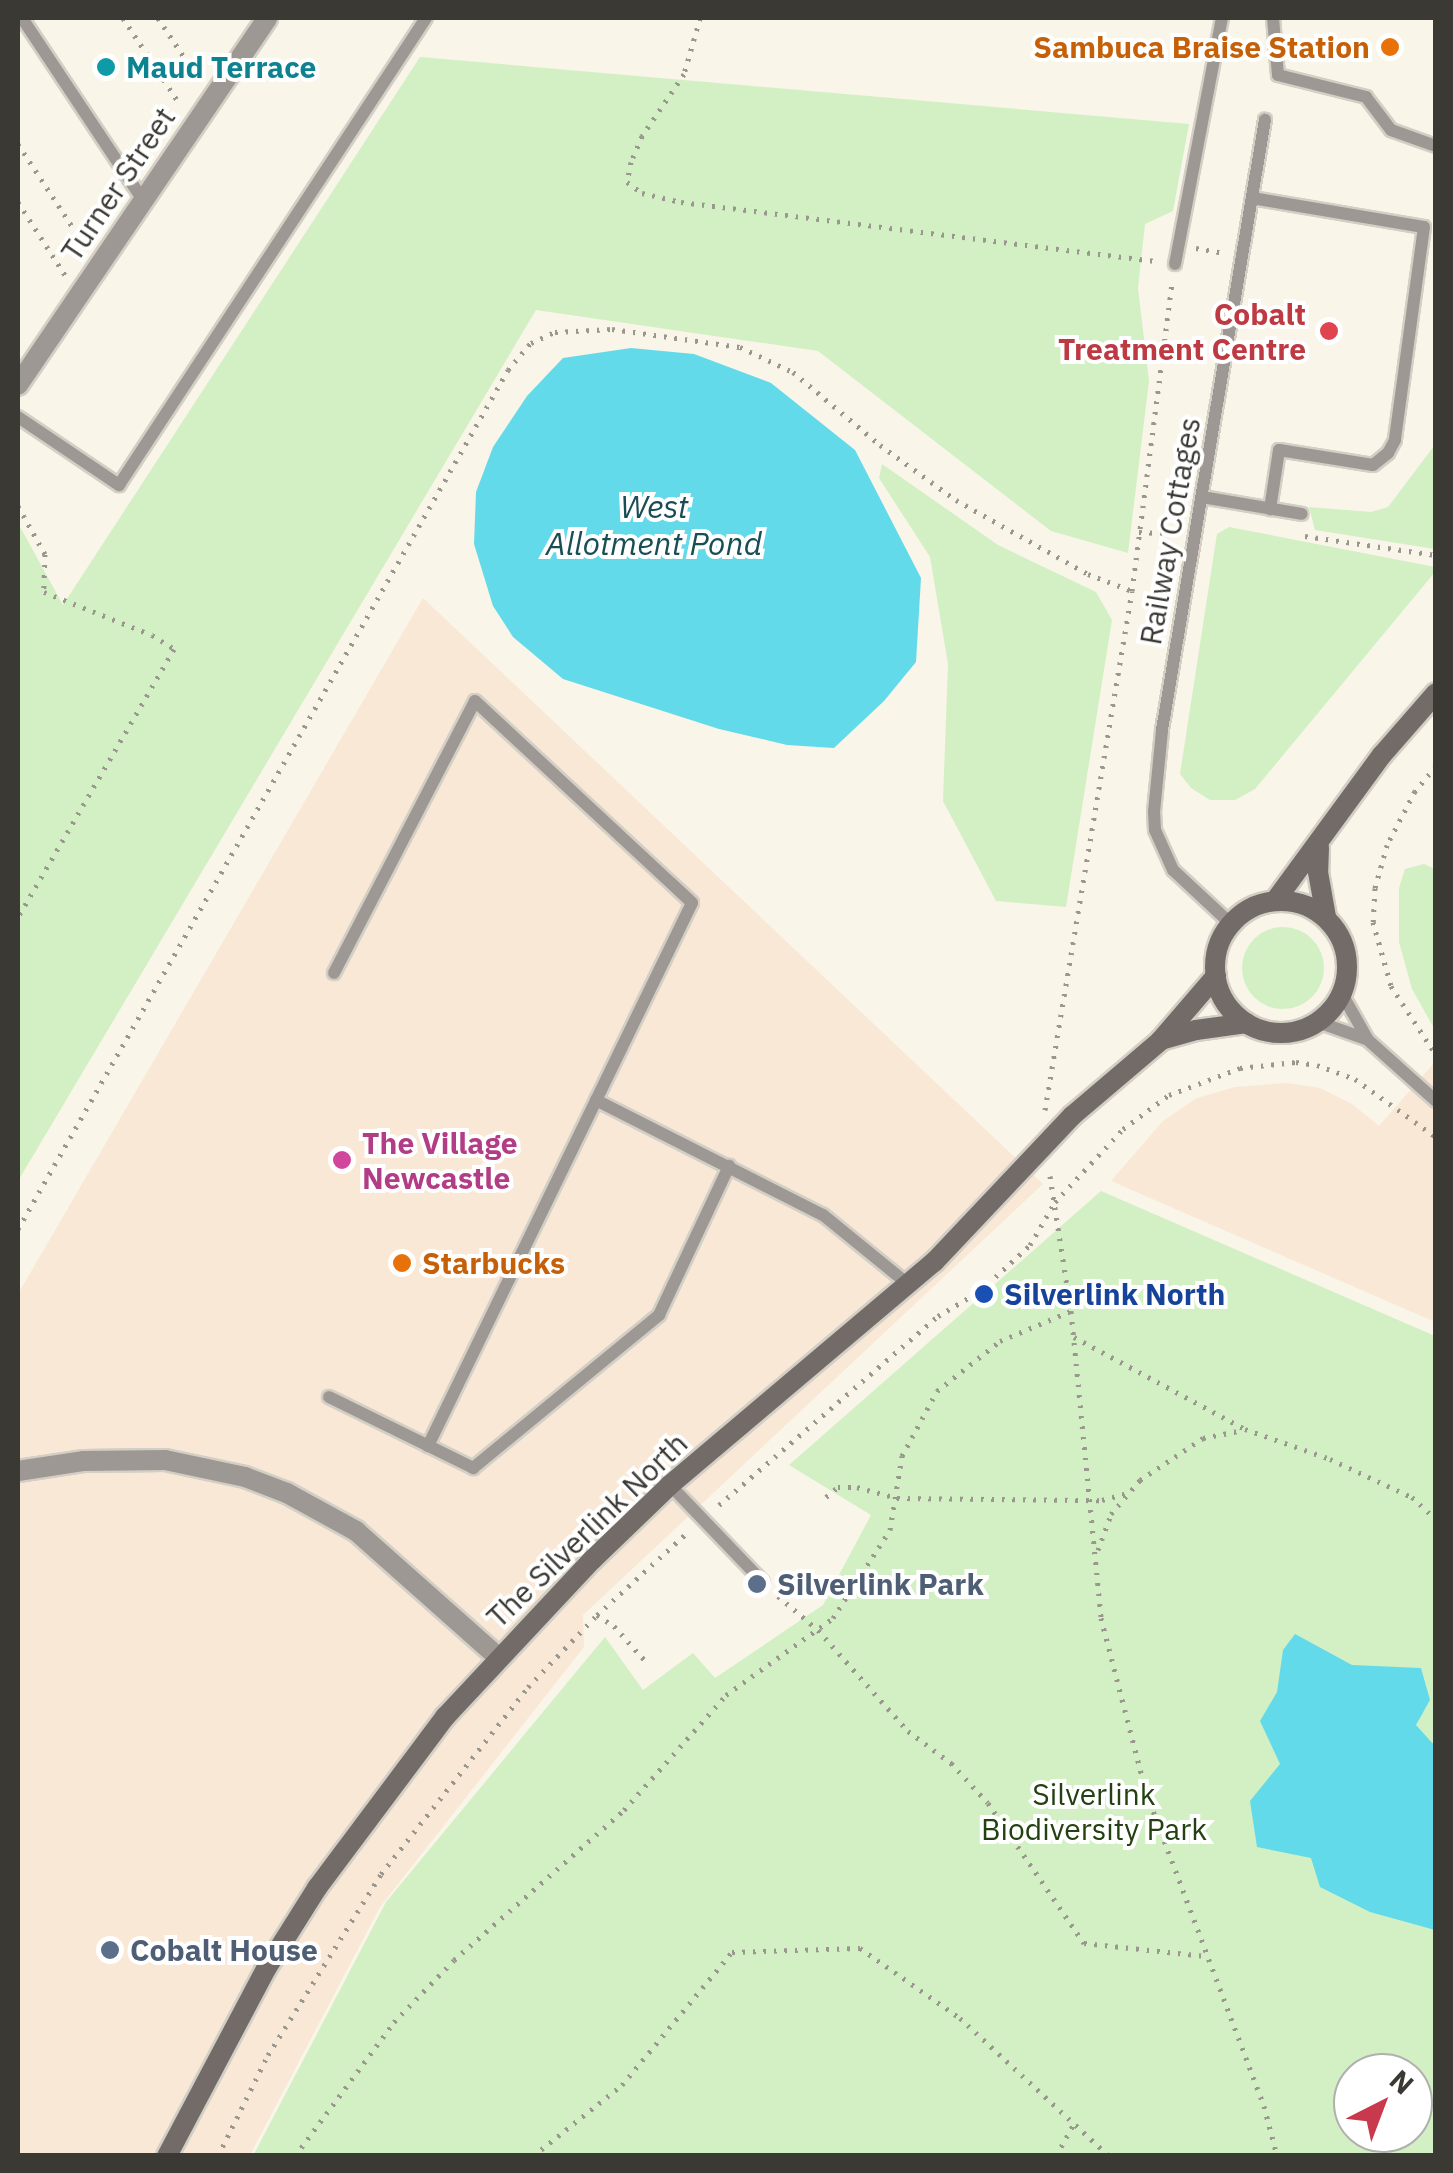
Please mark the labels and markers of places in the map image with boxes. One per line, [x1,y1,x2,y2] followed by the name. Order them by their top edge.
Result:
[1033,29,1370,65] place label: Sambuca Braise Station
[1379,36,1401,58] marker: Sambuca Braise Station
[126,49,316,85] place label: Maud Terrace
[95,56,117,78] marker: Maud Terrace
[1058,296,1306,366] place label: Cobalt Treatment Centre
[1316,318,1342,344] marker: Cobalt Treatment Centre
[362,1125,518,1196] place label: The Village Newcastle
[331,1149,353,1171] marker: The Village Newcastle
[422,1245,565,1281] place label: Starbucks
[391,1252,413,1274] marker: Starbucks
[1004,1276,1225,1312] place label: Silverlink North
[973,1283,995,1305] marker: Silverlink North
[777,1566,984,1602] place label: Silverlink Park
[746,1573,768,1595] marker: Silverlink Park
[130,1932,318,1968] place label: Cobalt House
[99,1939,121,1961] marker: Cobalt House

